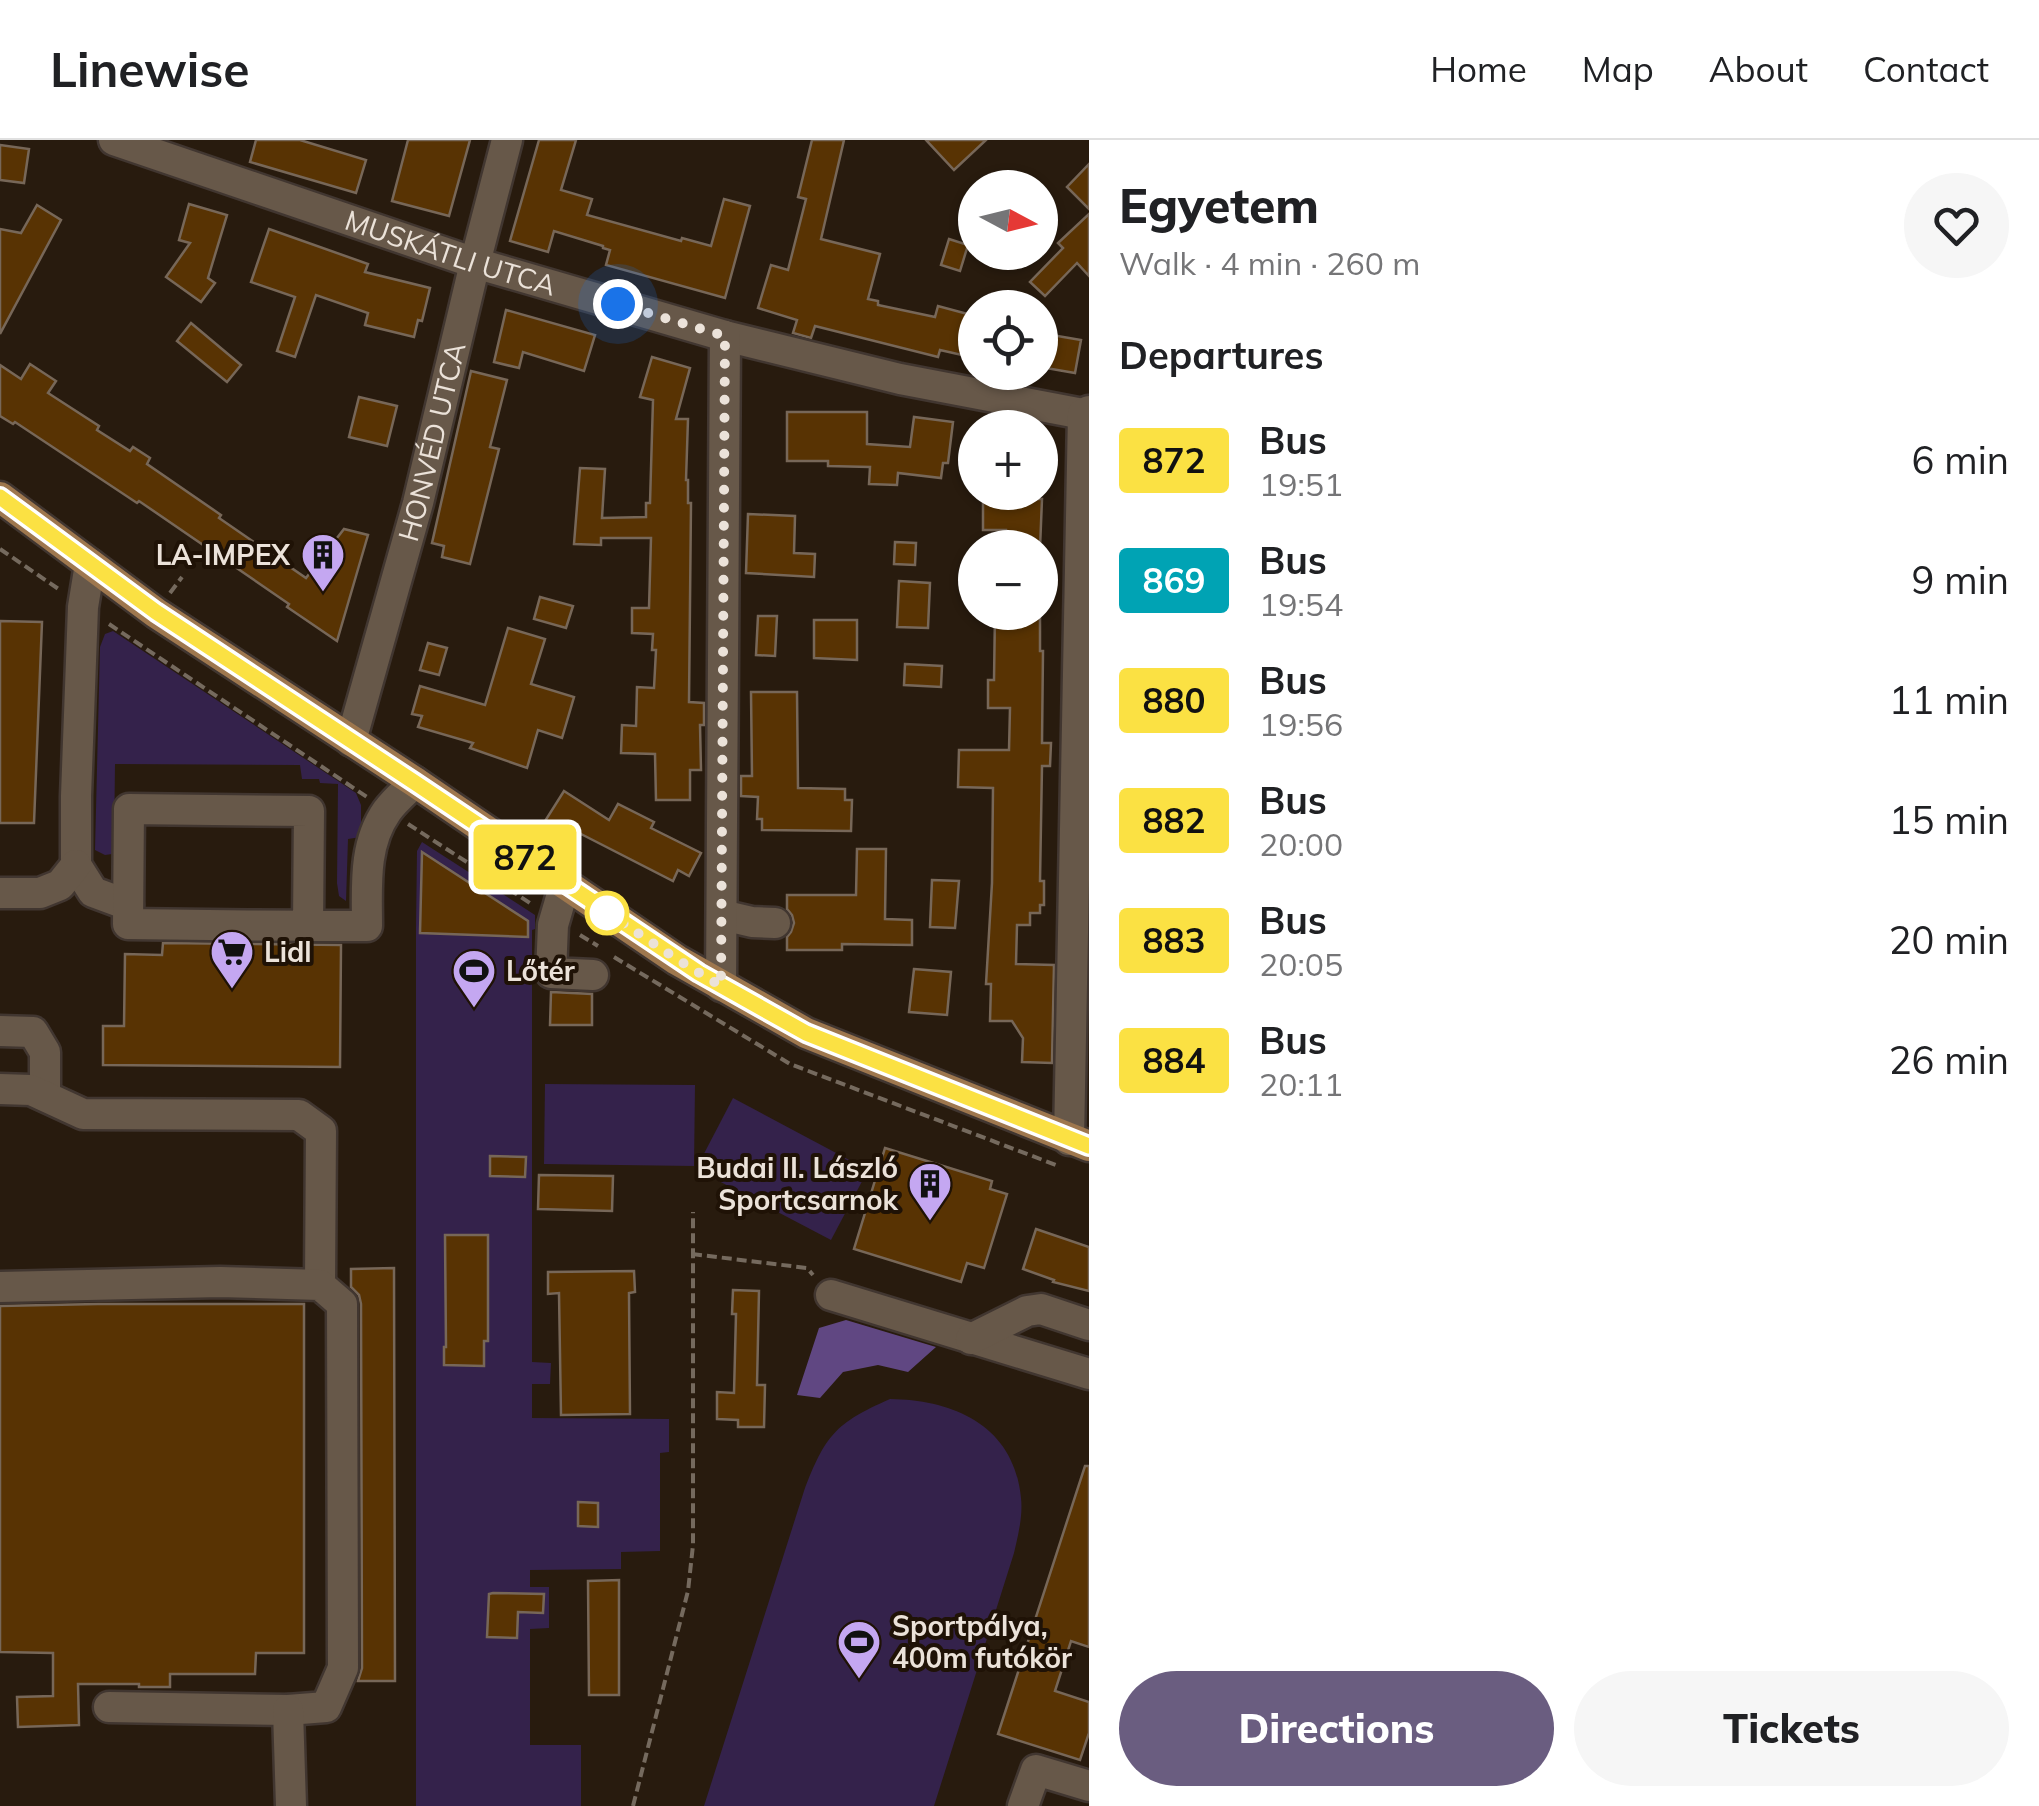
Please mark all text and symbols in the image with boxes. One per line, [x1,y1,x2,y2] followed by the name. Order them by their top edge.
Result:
[50,39,250,99] text: Linewise
[1430,47,1527,91] text: Home
[1582,47,1654,91] text: Map
[1709,47,1808,91] text: About
[1863,47,1989,91] text: Contact
[958,170,1058,270] north arrow
[958,170,1058,630] map controls
[1904,173,2009,278] button: heart
[1119,175,1319,235] text: Egyetem
[341,202,560,303] street label: MUSKÁTLI UTCA
[1119,243,1420,283] text: Walk · 4 min · 260 m
[593,279,643,329] your location
[958,290,1058,390] button: locate
[1119,331,1323,379] text: Departures
[390,338,473,545] street label: HONVÉD UTCA
[958,410,1058,510] button: +
[1259,416,1327,464] text: Bus
[1912,436,2009,484] text: 6 min
[1142,438,1206,482] text: 872
[1259,464,1343,504] text: 19:51
[958,530,1058,630] button: −
[300,532,346,593] building icon: LA-IMPEX
[1259,536,1327,584] text: Bus
[156,537,291,572] place label: LA-IMPEX
[1912,556,2009,604] text: 9 min
[1142,558,1206,602] text: 869
[1259,584,1343,624] text: 19:54
[1259,656,1327,704] text: Bus
[1889,676,2009,724] text: 11 min
[1142,678,1206,722] text: 880
[1259,704,1343,744] text: 19:56
[1259,776,1327,824] text: Bus
[1889,796,2009,844] text: 15 min
[1142,798,1206,842] text: 882
[468,824,582,890] line badge: 872
[1259,824,1343,864] text: 20:00
[493,835,557,879] text: 872
[586,892,628,934] unlabelled marker
[1259,896,1327,944] text: Bus
[1889,916,2009,964] text: 20 min
[1142,918,1206,962] text: 883
[209,929,255,990] supermarket icon: Lidl
[264,934,312,969] place label: Lidl
[1259,944,1343,984] text: 20:05
[451,948,497,1009] sports icon: Lőtér
[506,953,575,988] place label: Lőtér
[1259,1016,1327,1064] text: Bus
[1889,1036,2009,1084] text: 26 min
[1142,1038,1206,1082] text: 884
[1259,1064,1343,1104] text: 20:11
[696,1150,899,1217] place label: Budai II. László Sportcsarnok
[907,1161,953,1222] building icon: Budai II. László Sportcsarnok
[892,1608,1072,1675] place label: Sportpálya, 400m futókör
[836,1619,882,1680] sports icon: Sportpálya, 400m futókör
[1119,1671,1554,1786] button: Directions
[1574,1671,2009,1786] button: Tickets

